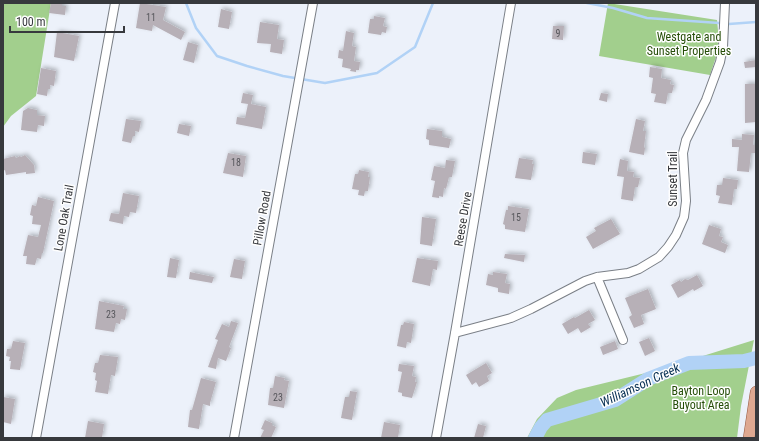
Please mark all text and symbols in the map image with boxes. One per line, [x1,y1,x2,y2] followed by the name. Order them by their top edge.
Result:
[10,8,124,34] scale bar
[146,12,156,23] house number: 11
[16,15,46,29] text: 100 m
[556,28,561,39] house number: 9
[647,30,731,58] park label: Westgate and Sunset Properties
[666,151,680,207] street label: Sunset Trail
[231,157,241,168] house number: 18
[51,184,77,252] street label: Lone Oak Trail
[250,189,274,247] street label: Pillow Road
[451,190,475,248] street label: Reese Drive
[511,212,521,223] house number: 15
[106,309,116,320] house number: 23
[598,360,683,410] water label: Williamson Creek
[672,384,731,412] park label: Bayton Loop Buyout Area
[273,392,283,403] house number: 23

